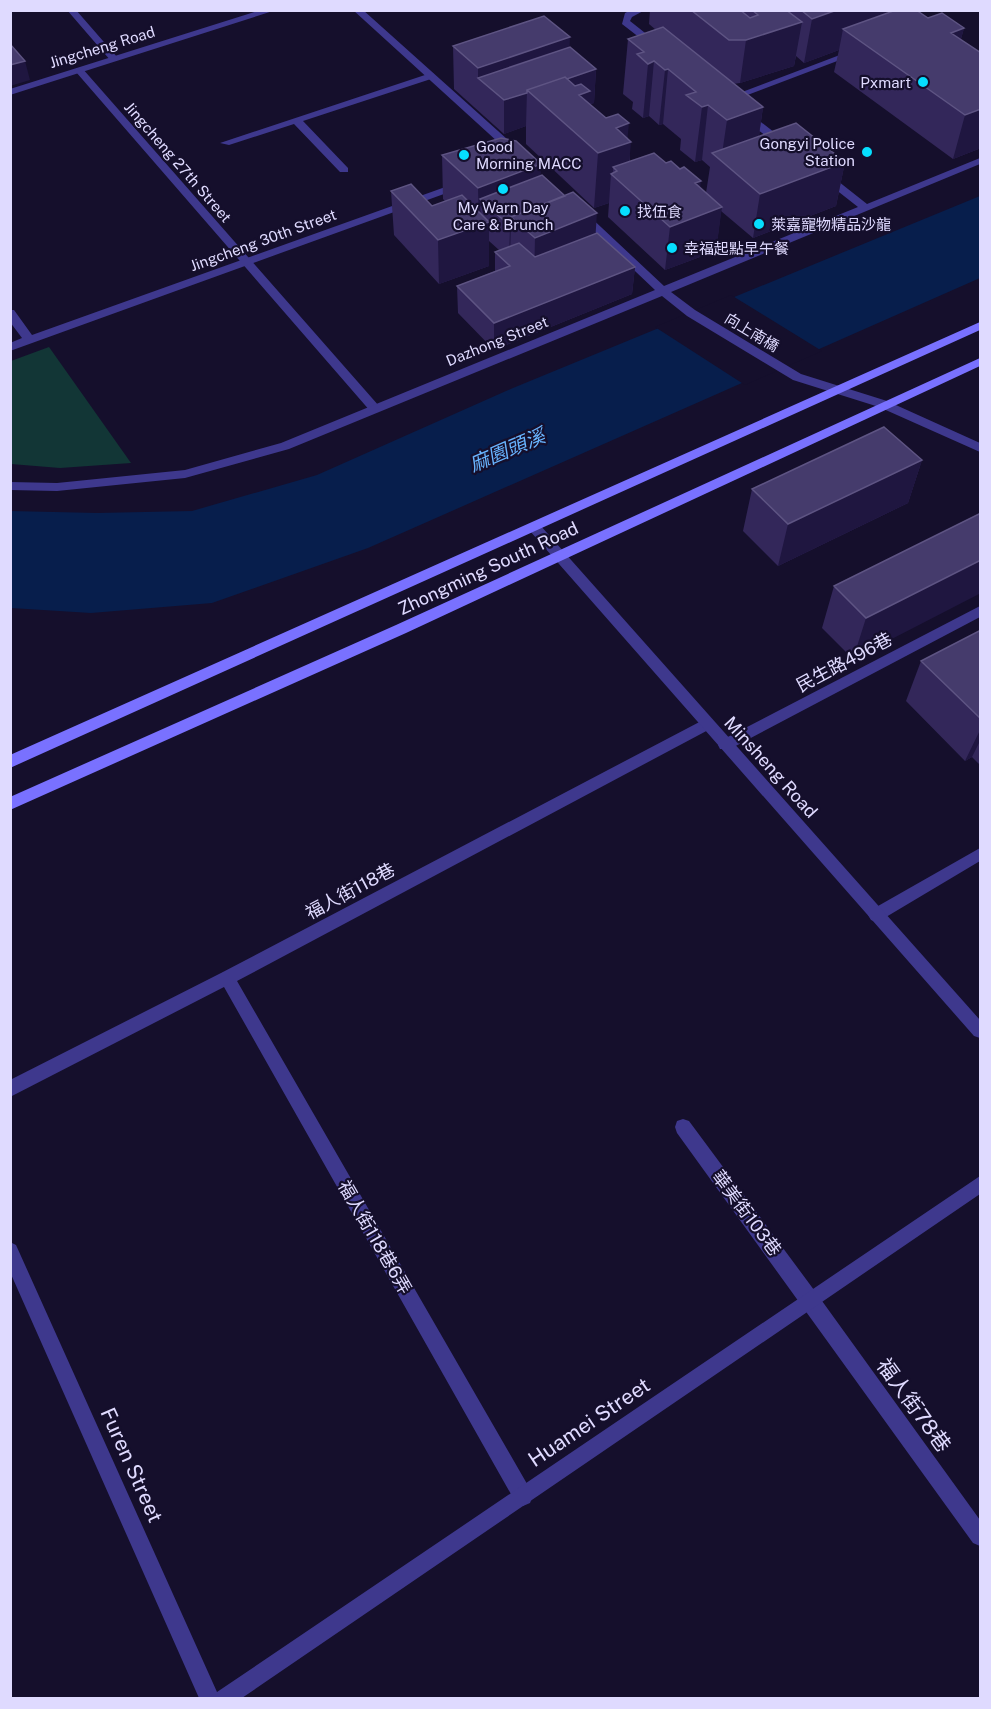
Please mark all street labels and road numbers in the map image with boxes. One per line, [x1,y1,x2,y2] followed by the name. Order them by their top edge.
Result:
[47,23,157,71] street label: Jingcheng Road
[121,98,235,226] street label: Jingcheng 27th Street
[187,206,339,274] street label: Jingcheng 30th Street
[722,309,782,355] street label: 向上南橋
[444,313,551,369] street label: Dazhong Street
[395,517,581,619] street label: Zhongming South Road
[792,628,896,696] street label: 民生路496巷
[720,712,822,822] street label: Minsheng Road
[302,859,398,923] street label: 福人街118巷
[708,1166,786,1260] street label: 華美街103巷
[334,1177,416,1297] street label: 福人街118巷6弄
[872,1353,956,1457] street label: 福人街78巷
[523,1372,655,1472] street label: Huamei Street
[96,1404,168,1526] street label: Furen Street

